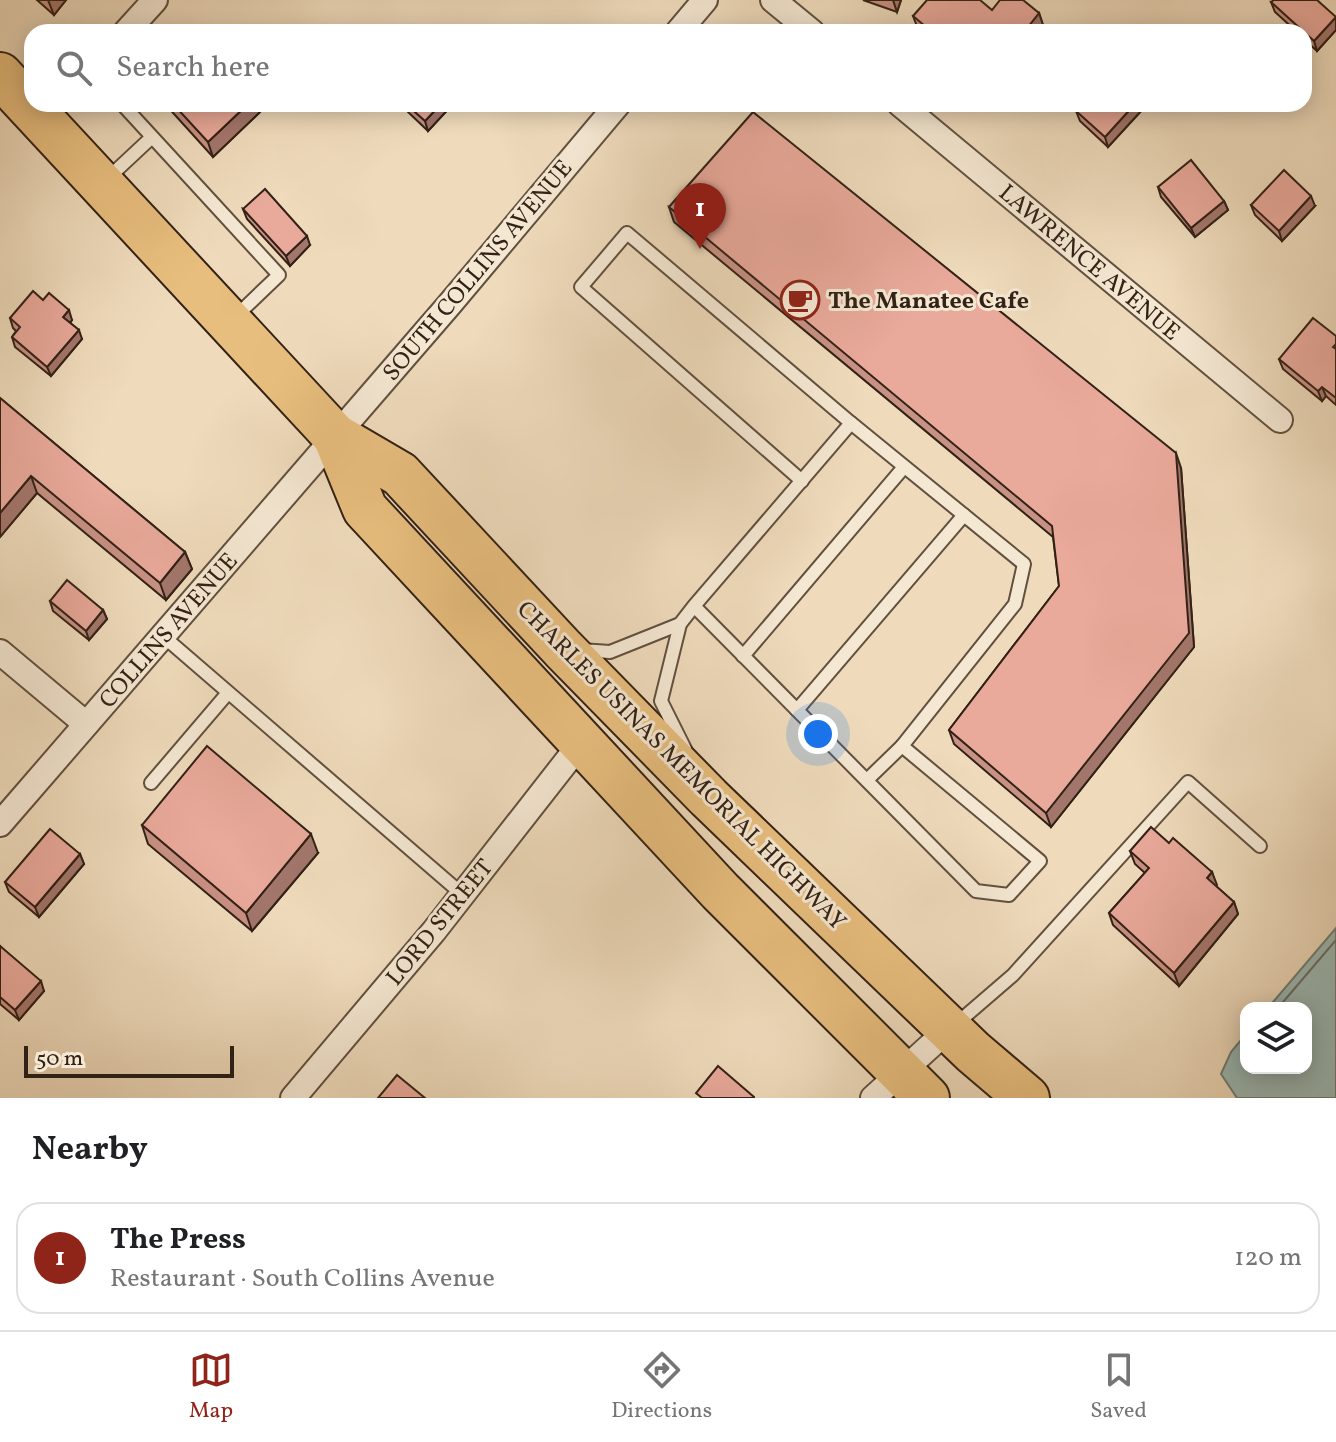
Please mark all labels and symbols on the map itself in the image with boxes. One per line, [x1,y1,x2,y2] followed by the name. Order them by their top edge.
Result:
[376,153,582,389] street label: SOUTH COLLINS AVENUE
[990,177,1187,350] street label: LAWRENCE AVENUE
[674,183,726,249] pin: 1
[779,279,821,321] cafe icon: The Manatee Cafe
[828,285,1029,319] place label: The Manatee Cafe
[92,546,247,717] street label: COLLINS AVENUE
[508,594,853,939] street label: CHARLES USINAS MEMORIAL HIGHWAY
[798,714,838,754] your location
[379,853,502,994] street label: LORD STREET
[24,1042,234,1078] scale bar

